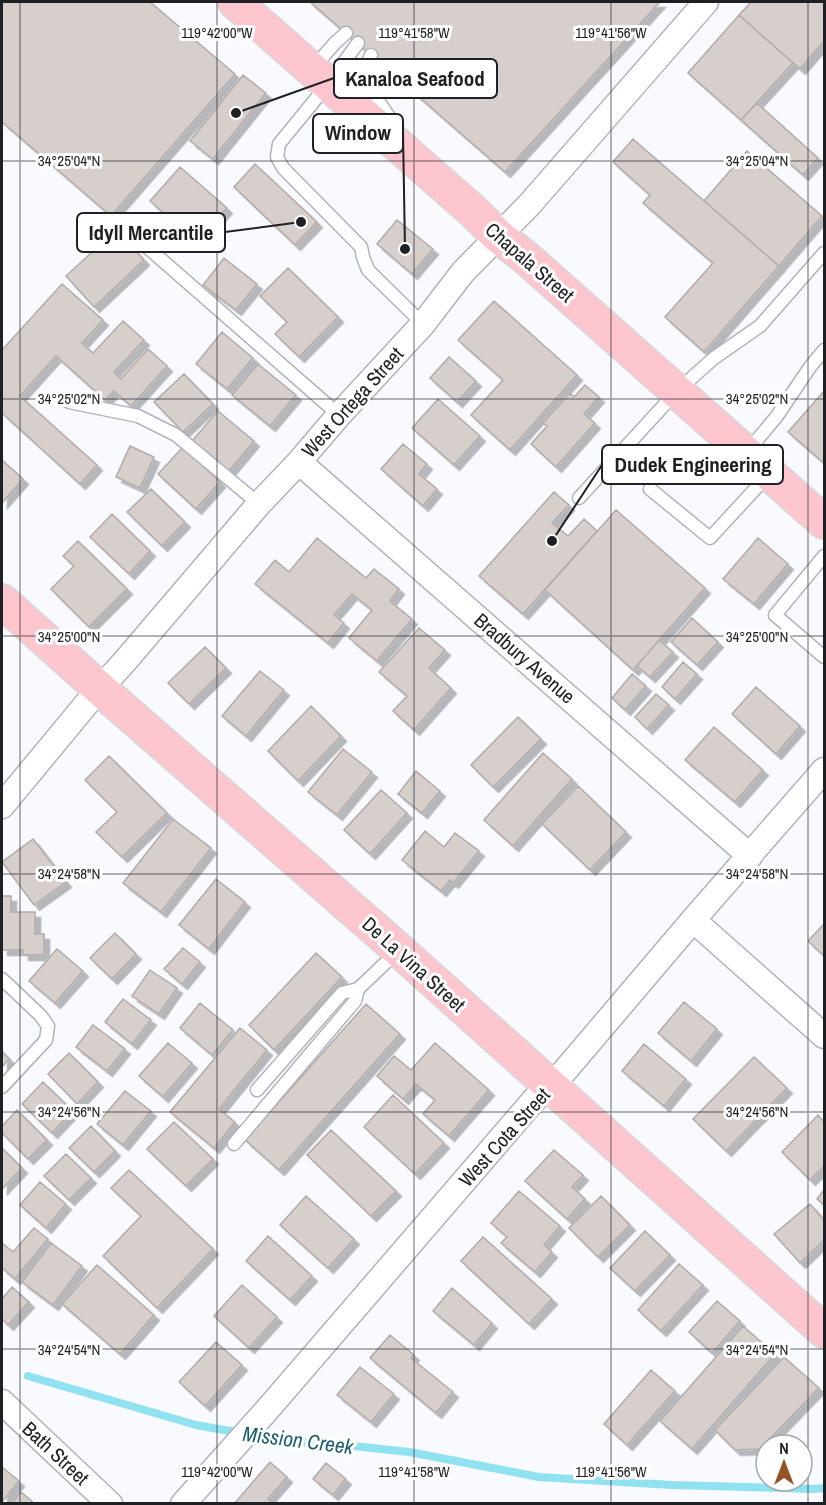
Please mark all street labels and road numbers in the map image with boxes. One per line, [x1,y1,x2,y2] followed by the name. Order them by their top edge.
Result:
[480,216,580,308] street label: Chapala Street
[295,341,409,463] street label: West Ortega Street
[469,607,581,709] street label: Bradbury Avenue
[357,910,472,1018] street label: De La Vina Street
[452,1081,556,1192] street label: West Cota Street
[17,1415,96,1491] street label: Bath Street

